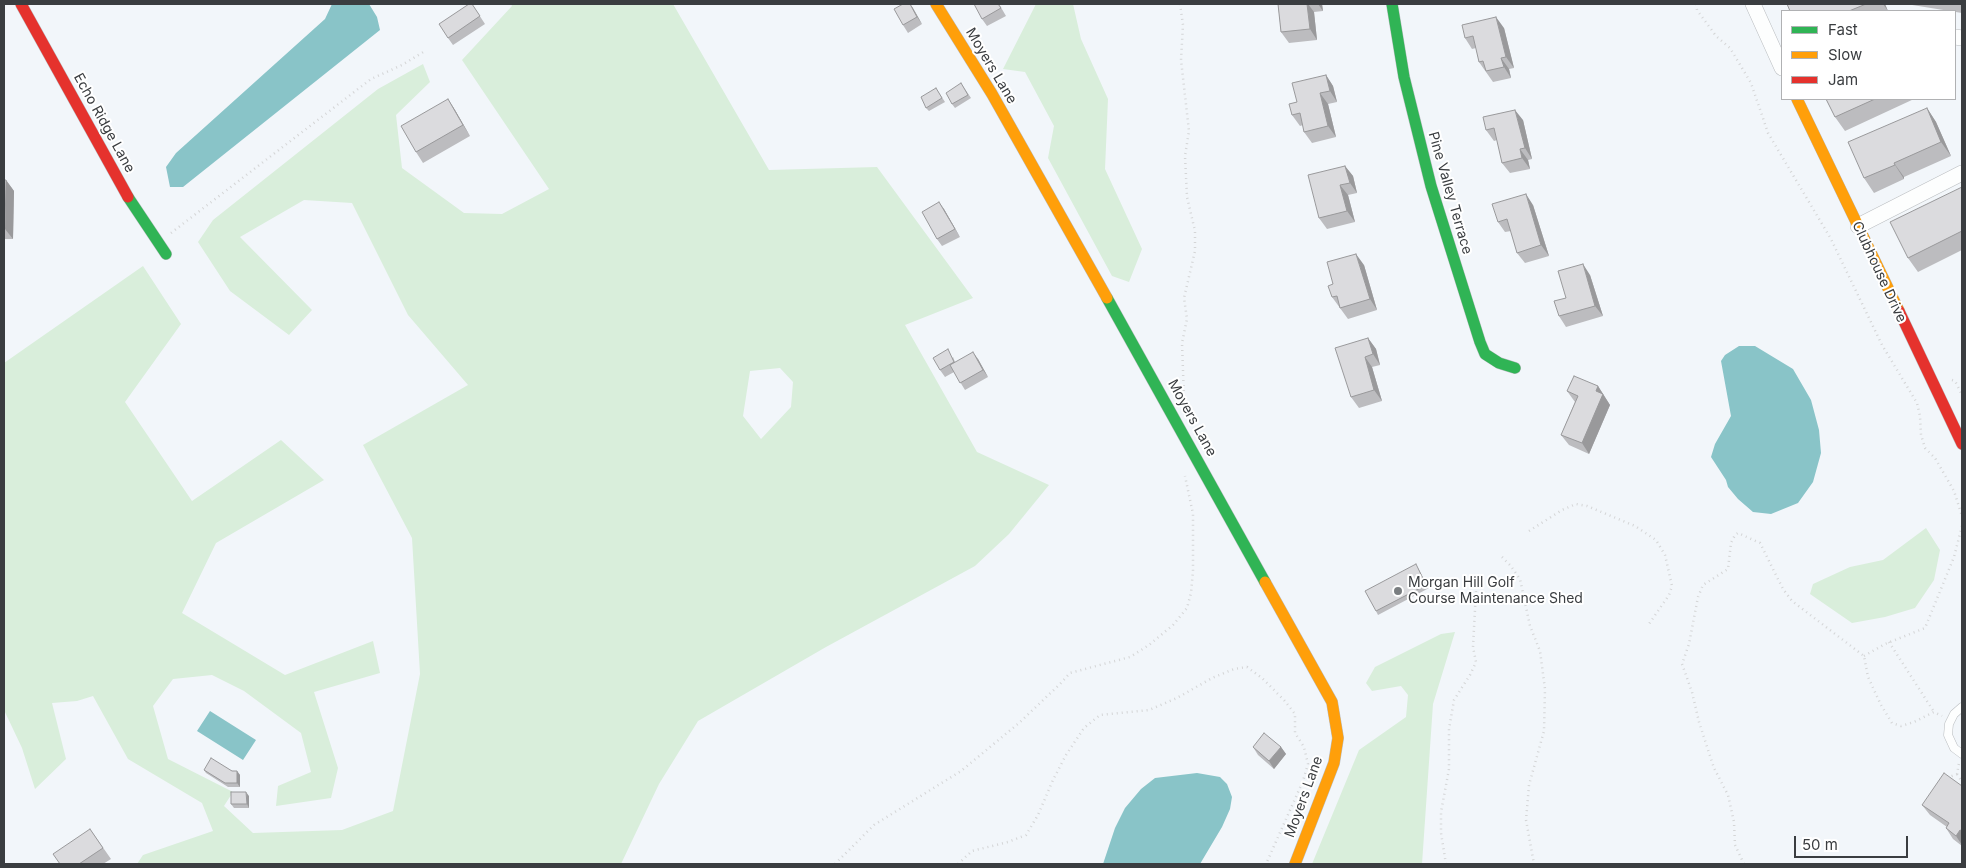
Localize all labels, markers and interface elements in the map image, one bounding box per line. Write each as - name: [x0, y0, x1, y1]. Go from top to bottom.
- legend: [1781, 10, 1956, 100]
- text: Fast: [1828, 20, 1858, 39]
- street label: Moyers Lane: [962, 25, 1020, 107]
- text: Slow: [1828, 45, 1862, 64]
- street label: Echo Ridge Lane: [70, 70, 138, 176]
- text: Jam: [1828, 70, 1858, 89]
- street label: Pine Valley Terrace: [1424, 130, 1476, 256]
- street label: Clubhouse Drive: [1848, 219, 1910, 325]
- street label: Moyers Lane: [1164, 377, 1220, 459]
- place label: Morgan Hill Golf Course Maintenance Shed: [1408, 575, 1583, 608]
- marker: Morgan Hill Golf Course Maintenance Shed: [1392, 585, 1404, 597]
- street label: Moyers Lane: [1282, 754, 1326, 840]
- scale bar: [1796, 826, 1910, 858]
- text: 50 m: [1802, 835, 1838, 854]

